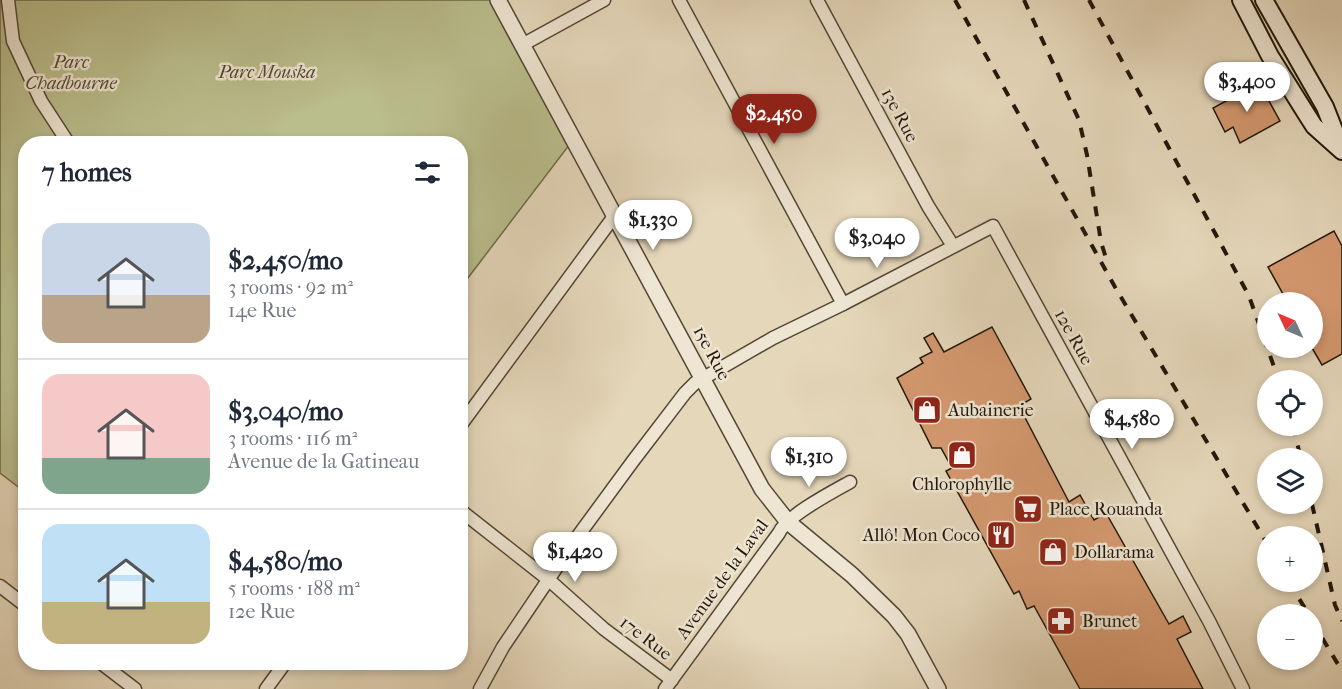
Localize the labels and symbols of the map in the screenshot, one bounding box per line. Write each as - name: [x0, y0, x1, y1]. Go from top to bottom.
- park label: Parc Chadbourne: [25, 52, 117, 94]
- park label: Parc Mouska: [217, 62, 316, 83]
- pin: $3,400: [1198, 62, 1296, 113]
- street label: 13e Rue: [877, 85, 923, 146]
- pin: $2,450: [725, 94, 823, 145]
- pin: $1,330: [604, 200, 702, 251]
- pin: $3,040: [828, 218, 926, 269]
- north arrow: [1257, 292, 1323, 358]
- street label: 12e Rue: [1050, 306, 1097, 369]
- street label: 15e Rue: [689, 322, 735, 384]
- shop icon: Aubainerie: [911, 394, 943, 426]
- pin: $4,580: [1083, 399, 1181, 450]
- place label: Aubainerie: [947, 400, 1034, 421]
- pin: $1,310: [760, 437, 858, 488]
- shop icon: Chlorophylle: [946, 439, 978, 471]
- place label: Chlorophylle: [912, 474, 1012, 495]
- supermarket icon: Place Rouanda: [1012, 493, 1044, 525]
- place label: Place Rouanda: [1049, 499, 1163, 520]
- street label: Avenue de la Laval: [671, 515, 773, 644]
- restaurant icon: Allô! Mon Coco: [985, 519, 1017, 551]
- place label: Allô! Mon Coco: [862, 525, 980, 546]
- pin: $1,420: [526, 532, 624, 583]
- shop icon: Dollarama: [1037, 536, 1069, 568]
- place label: Dollarama: [1074, 542, 1155, 563]
- pharmacy icon: Brunet: [1045, 605, 1077, 637]
- place label: Brunet: [1082, 611, 1138, 632]
- street label: 17e Rue: [616, 612, 676, 665]

